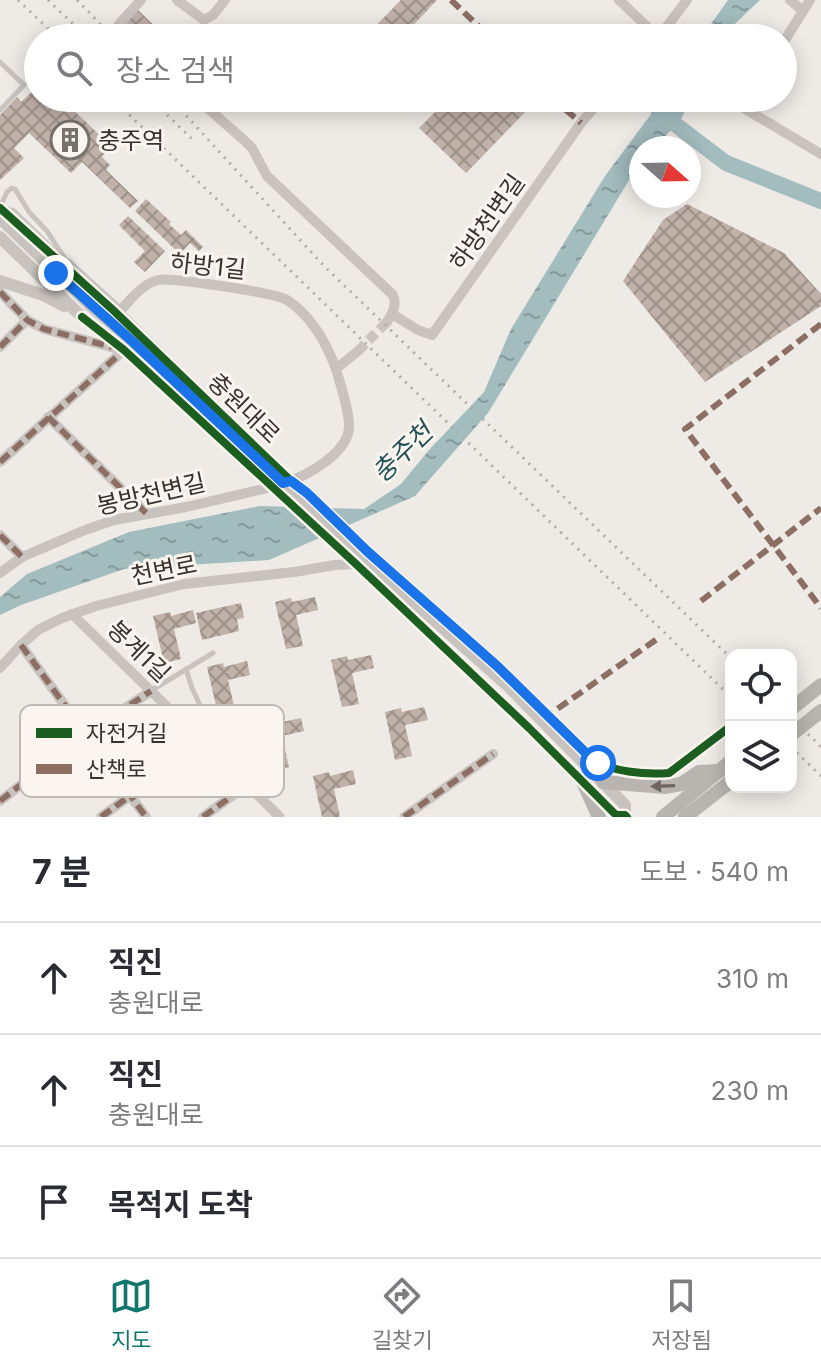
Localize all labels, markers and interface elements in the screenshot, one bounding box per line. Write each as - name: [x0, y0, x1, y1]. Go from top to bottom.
- search box: [24, 24, 797, 112]
- icon: search: [52, 46, 96, 90]
- text: 장소 검색: [116, 52, 235, 88]
- building icon: 충주역: [49, 119, 91, 161]
- place label: 충주역: [98, 126, 164, 155]
- north arrow: [629, 136, 701, 208]
- street label: 하방천변길: [443, 168, 531, 276]
- street label: 하방1길: [169, 248, 247, 284]
- route end: [38, 255, 74, 291]
- street label: 충원대로: [202, 367, 286, 449]
- water label: 충주천: [365, 414, 441, 488]
- street label: 봉방천변길: [94, 467, 208, 521]
- street label: 천변로: [129, 549, 199, 591]
- street label: 봉계1길: [102, 614, 176, 688]
- map controls: [725, 649, 797, 793]
- button: locate: [725, 649, 797, 721]
- legend: [20, 705, 284, 797]
- text: 자전거길: [86, 720, 167, 746]
- button: layers: [725, 721, 797, 793]
- route start: [580, 745, 616, 781]
- text: 산책로: [86, 756, 147, 782]
- one-way arrow: [650, 780, 675, 792]
- text: 7 분: [32, 851, 91, 892]
- text: 도보 · 540 m: [640, 856, 789, 887]
- text: 직진: [108, 944, 163, 980]
- icon: ahead: [32, 956, 76, 1000]
- text: 310 m: [716, 963, 789, 994]
- text: 충원대로: [108, 987, 204, 1018]
- text: 직진: [108, 1056, 163, 1092]
- icon: ahead: [32, 1068, 76, 1112]
- text: 230 m: [711, 1075, 789, 1106]
- text: 충원대로: [108, 1099, 204, 1130]
- icon: arrive: [32, 1180, 76, 1224]
- text: 목적지 도착: [108, 1186, 253, 1222]
- tab: 지도: [109, 1274, 153, 1354]
- tab: 길찾기: [372, 1274, 432, 1354]
- tab: 저장됨: [651, 1274, 712, 1354]

